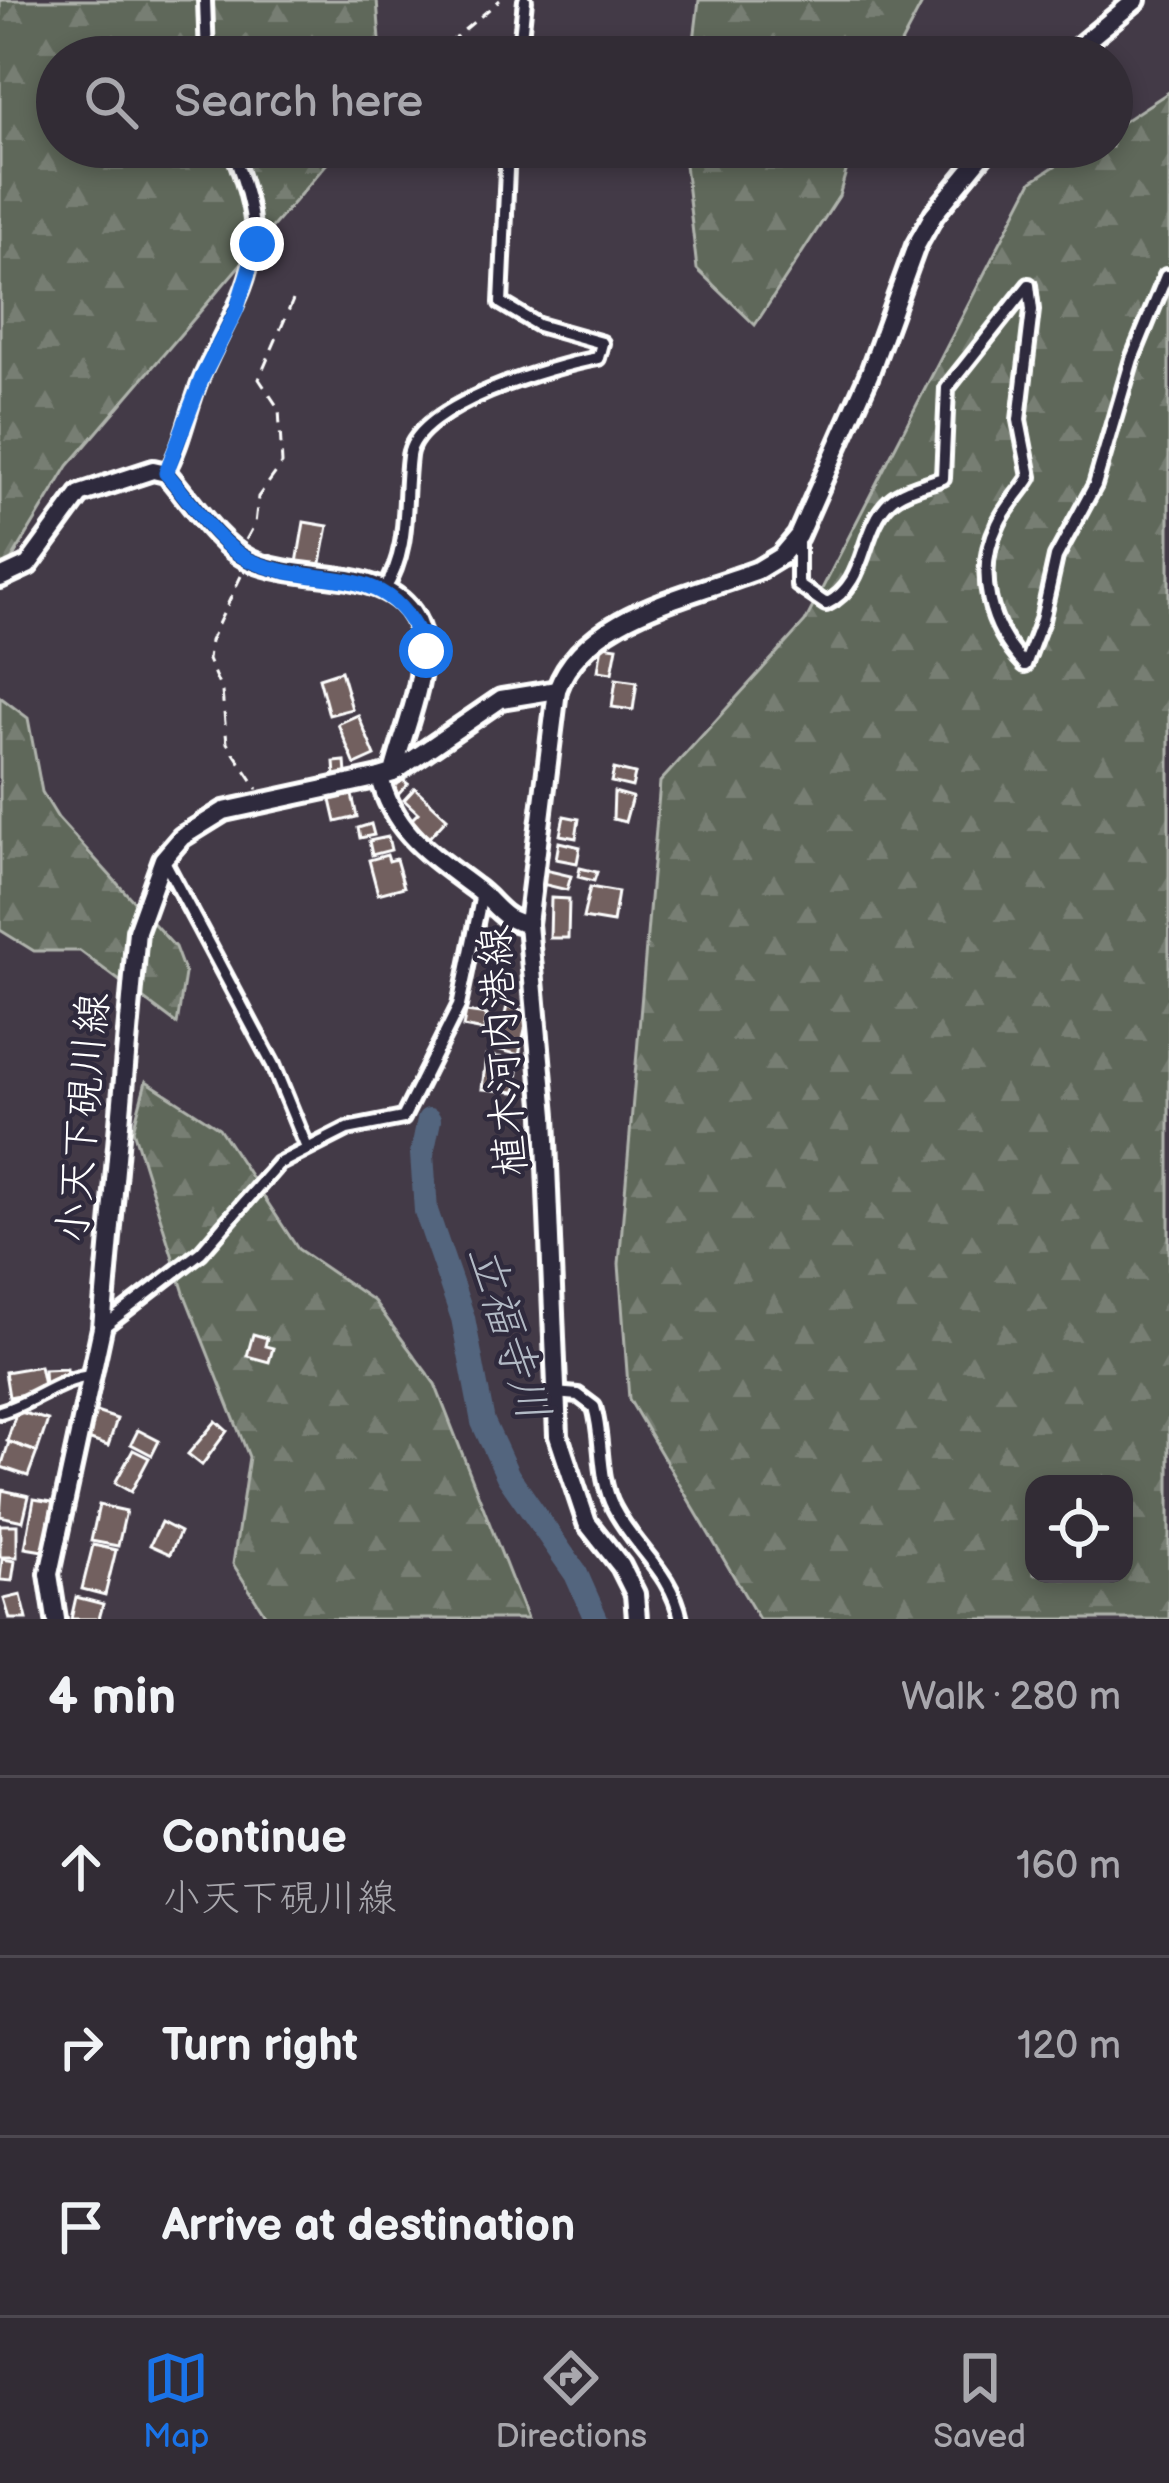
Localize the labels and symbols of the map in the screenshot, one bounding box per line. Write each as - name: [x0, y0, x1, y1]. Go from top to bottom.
- route end: [230, 217, 284, 271]
- route start: [399, 624, 453, 678]
- street label: 植木河内港線: [470, 924, 538, 1178]
- street label: 小天下硯川線: [48, 990, 120, 1246]
- water label: 立福寺川: [455, 1239, 561, 1427]

